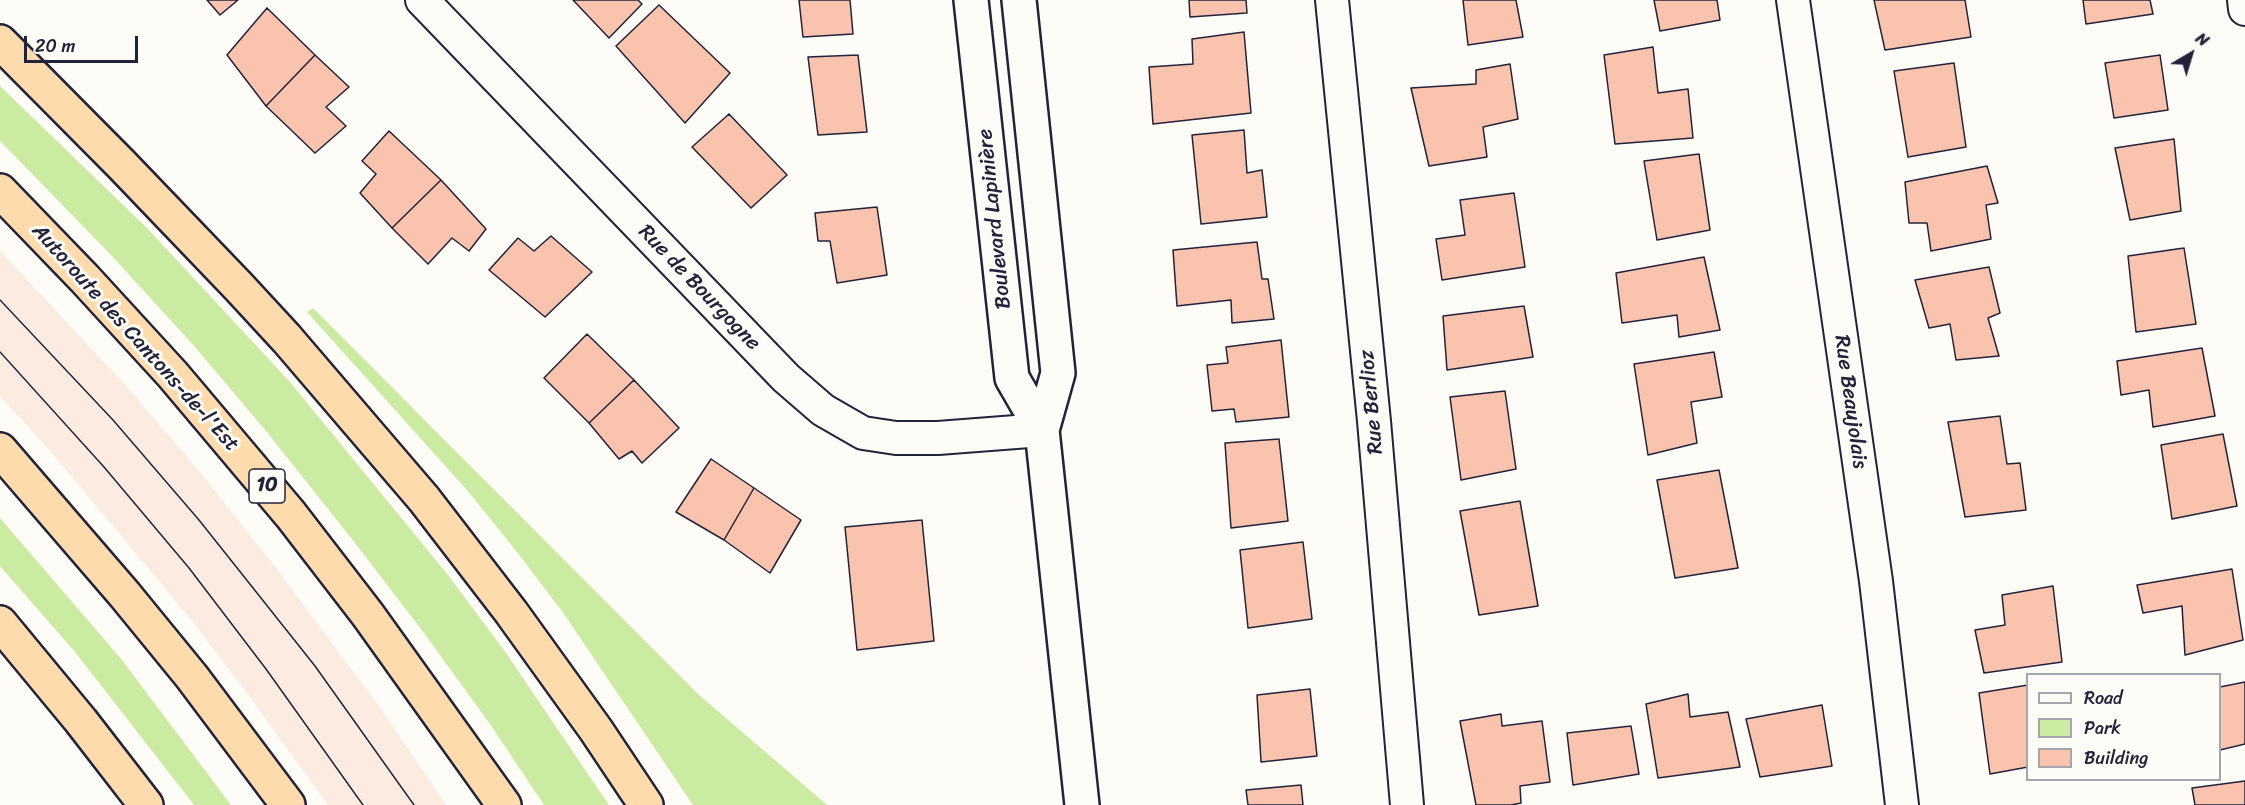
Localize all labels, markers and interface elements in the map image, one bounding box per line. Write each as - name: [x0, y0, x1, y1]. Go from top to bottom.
- scale bar: [27, 24, 141, 62]
- north arrow: [2161, 24, 2221, 84]
- text: N: [2189, 25, 2216, 54]
- text: 20 m: [35, 30, 75, 62]
- street label: Boulevard Lapinière: [973, 128, 1017, 310]
- street label: Autoroute des Cantons-de-l'Est: [26, 219, 244, 457]
- street label: Rue de Bourgogne: [633, 220, 765, 356]
- street label: Rue Beaujolais: [1828, 334, 1872, 470]
- street label: Rue Berlioz: [1355, 349, 1389, 455]
- road number: 10: [249, 469, 285, 503]
- legend: [2026, 673, 2221, 781]
- text: Road: [2084, 682, 2123, 714]
- text: Park: [2084, 712, 2121, 744]
- text: Building: [2084, 742, 2148, 774]

